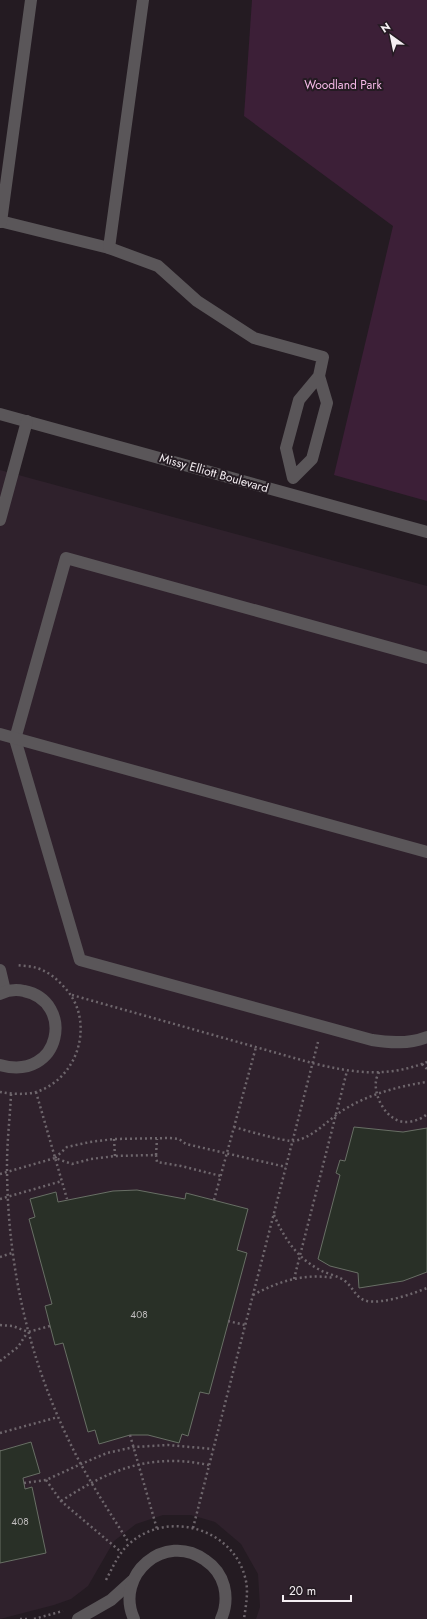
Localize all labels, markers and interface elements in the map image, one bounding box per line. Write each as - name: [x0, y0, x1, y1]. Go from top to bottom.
- north arrow: [371, 16, 411, 56]
- text: N: [378, 19, 394, 37]
- park label: Woodland Park: [304, 76, 382, 94]
- street label: Missy Elliott Boulevard: [157, 449, 271, 497]
- house number: 408: [130, 1307, 148, 1322]
- house number: 408: [11, 1514, 29, 1529]
- scale bar: [283, 1577, 351, 1603]
- text: 20 m: [289, 1582, 316, 1600]

